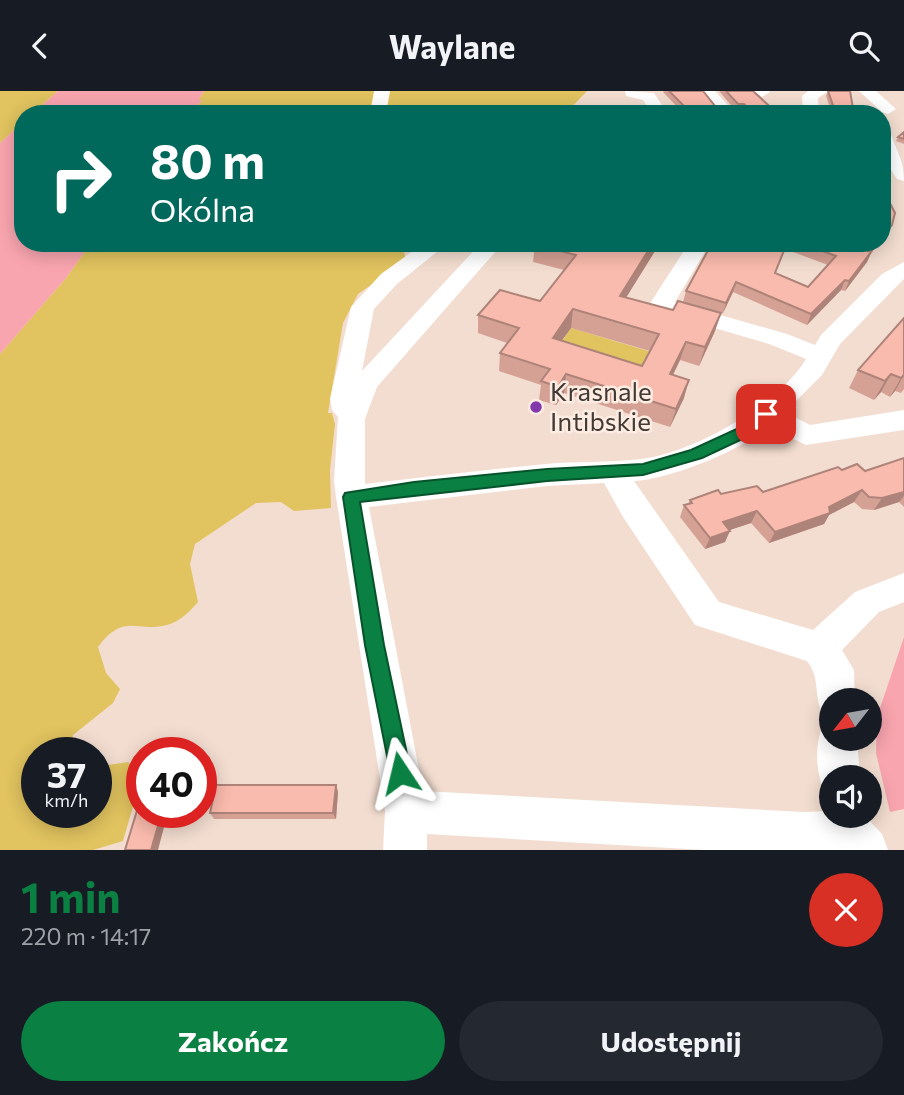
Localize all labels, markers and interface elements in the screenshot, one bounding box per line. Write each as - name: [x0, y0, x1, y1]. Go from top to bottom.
- text: Waylane: [389, 26, 515, 66]
- icon: back: [21, 27, 59, 65]
- icon: search: [845, 27, 883, 65]
- text: 80 m: [150, 129, 265, 189]
- icon: right: [35, 133, 126, 224]
- text: Okólna: [150, 189, 255, 229]
- place label: Krasnale Intibskie: [550, 375, 652, 436]
- pin: [736, 384, 796, 444]
- icon: arrive: [747, 395, 785, 433]
- marker: Krasnale Intibskie: [528, 399, 544, 415]
- north arrow: [819, 688, 882, 751]
- map controls: [819, 688, 882, 828]
- position arrow: [363, 736, 437, 810]
- speed limit sign: 40: [126, 737, 217, 828]
- text: 37: [47, 752, 86, 795]
- button: sound: [819, 765, 882, 828]
- text: km/h: [45, 789, 88, 811]
- text: 1 min: [21, 870, 121, 922]
- button: close: [809, 873, 883, 947]
- text: 220 m · 14:17: [21, 922, 151, 950]
- button: Zakończ: [21, 1001, 445, 1081]
- button: Udostępnij: [459, 1001, 883, 1081]

